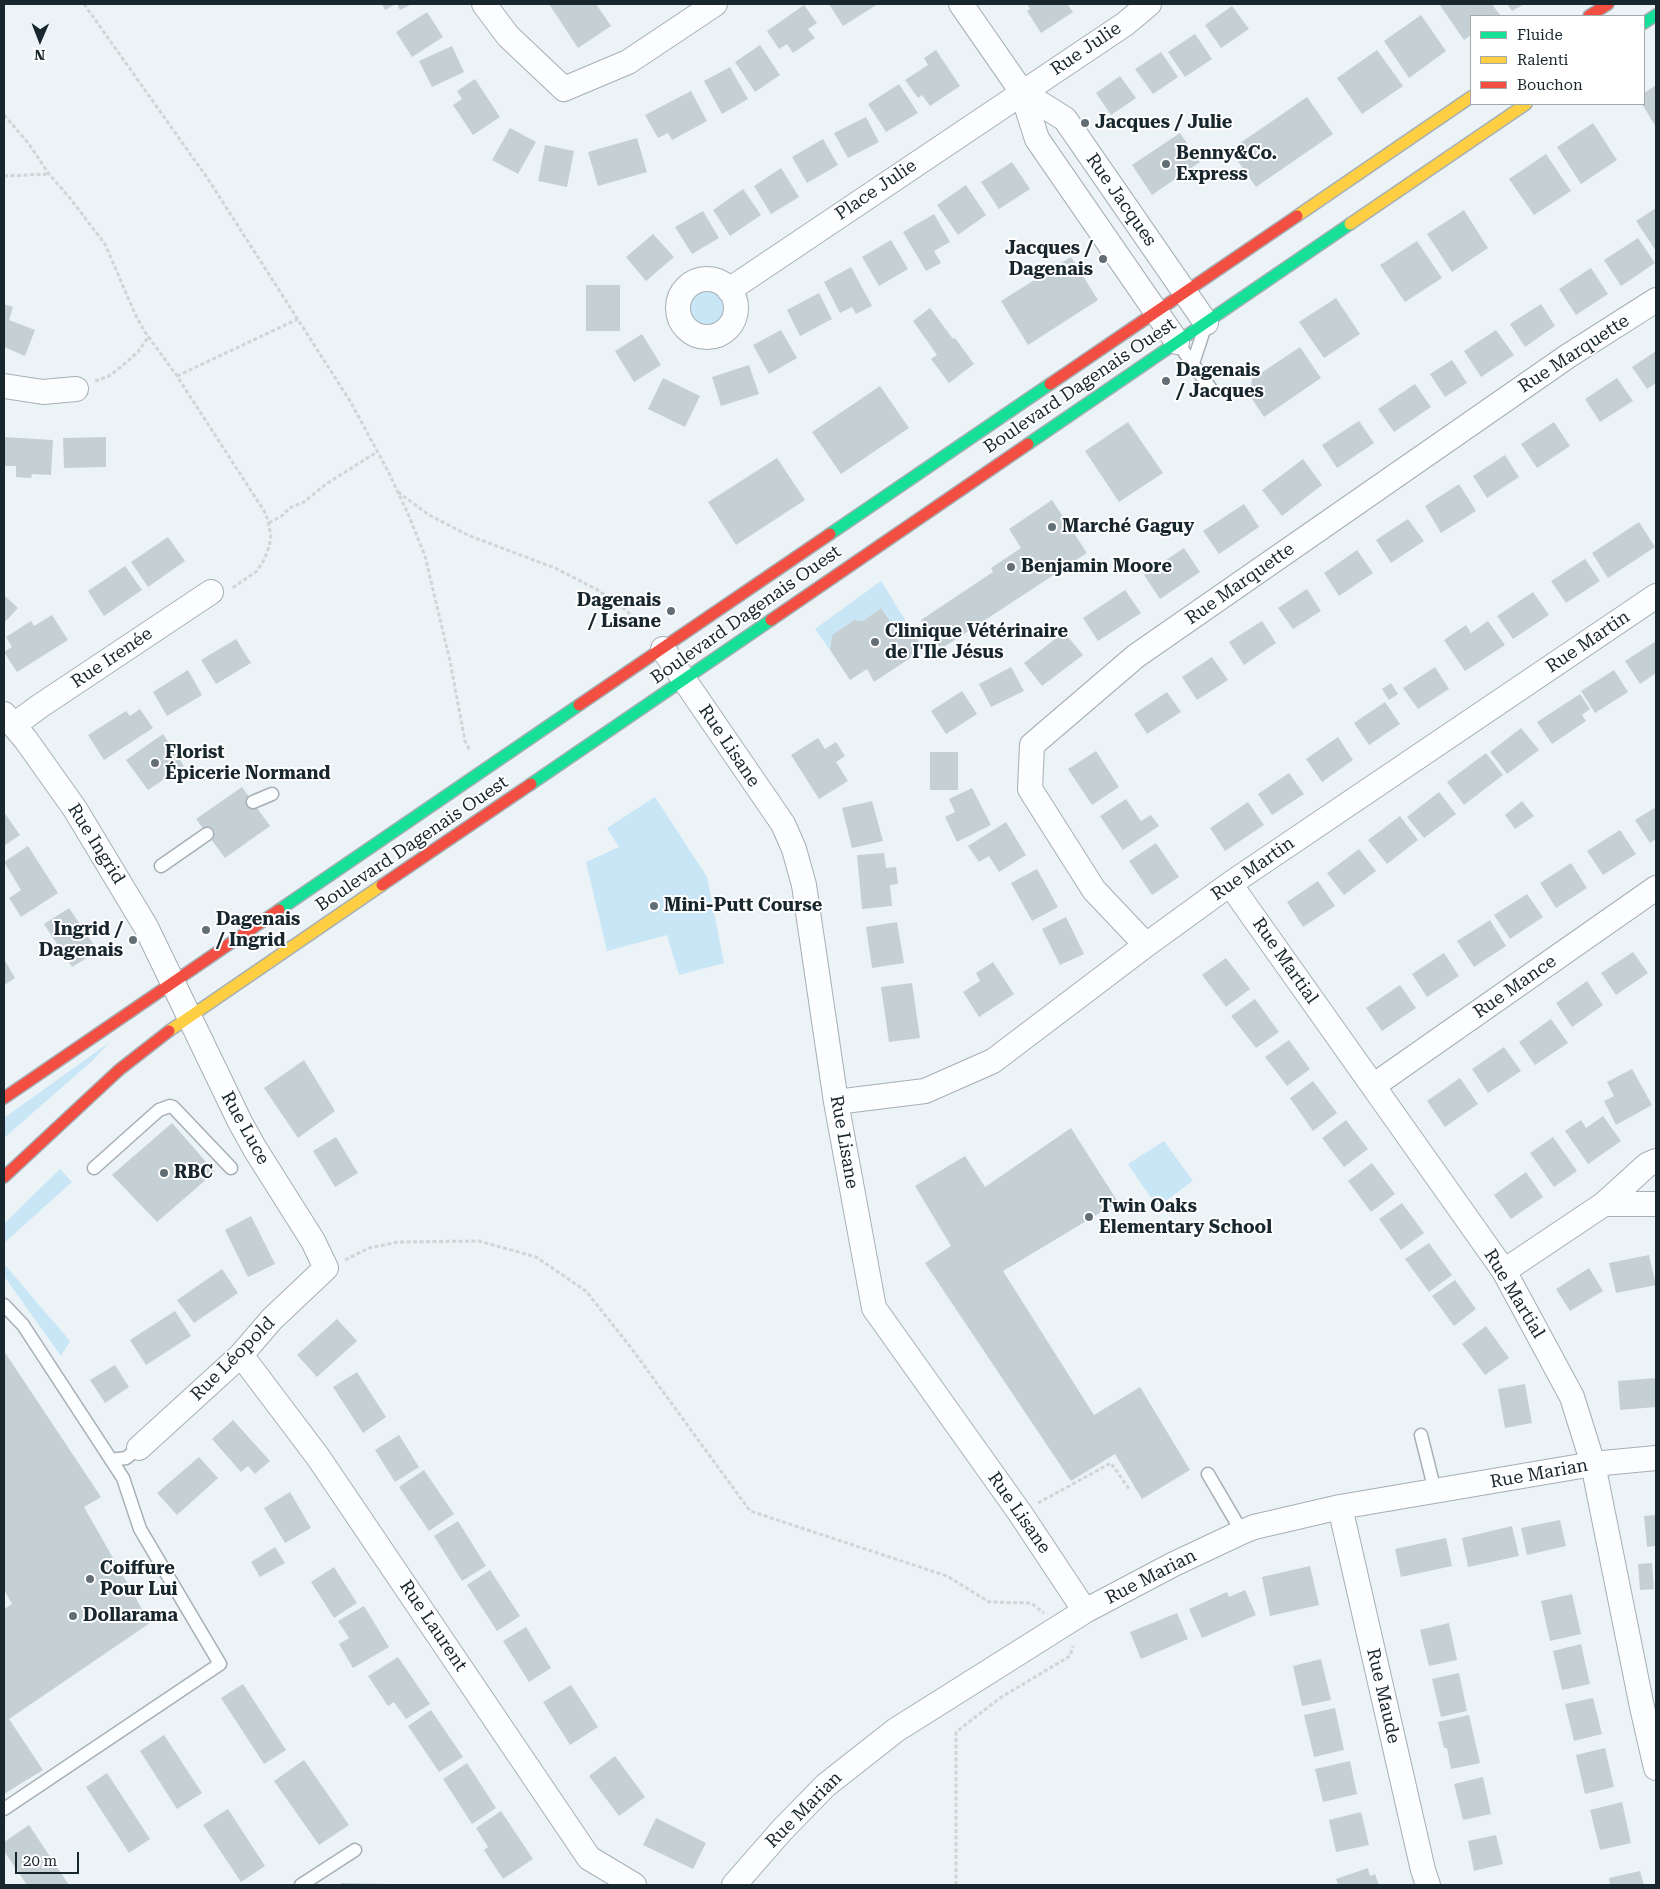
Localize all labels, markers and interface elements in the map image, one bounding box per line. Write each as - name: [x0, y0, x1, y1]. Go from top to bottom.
- north arrow: [15, 15, 65, 65]
- legend: [1470, 15, 1645, 105]
- street label: Rue Julie: [1047, 18, 1125, 80]
- text: Fluide: [1517, 26, 1563, 44]
- text: N: [34, 47, 45, 63]
- text: Ralenti: [1517, 51, 1568, 69]
- text: Bouchon: [1517, 76, 1583, 94]
- place label: Jacques / Julie: [1095, 112, 1232, 134]
- marker: Jacques / Julie: [1079, 117, 1091, 129]
- place label: Benny&Co. Express: [1176, 143, 1277, 186]
- street label: Rue Jacques: [1081, 149, 1161, 251]
- street label: Place Julie: [831, 155, 921, 225]
- marker: Benny&Co. Express: [1160, 158, 1172, 170]
- place label: Jacques / Dagenais: [1005, 238, 1093, 280]
- marker: Jacques / Dagenais: [1097, 253, 1109, 265]
- street label: Rue Marquette: [1515, 310, 1633, 398]
- street label: Boulevard Dagenais Ouest: [980, 314, 1180, 458]
- place label: Dagenais / Jacques: [1176, 360, 1264, 402]
- marker: Dagenais / Jacques: [1160, 375, 1172, 387]
- place label: Marché Gaguy: [1062, 516, 1194, 538]
- marker: Marché Gaguy: [1046, 521, 1058, 533]
- street label: Rue Marquette: [1182, 539, 1298, 629]
- street label: Boulevard Dagenais Ouest: [647, 541, 845, 689]
- place label: Benjamin Moore: [1021, 556, 1172, 578]
- marker: Benjamin Moore: [1005, 561, 1017, 573]
- place label: Dagenais / Lisane: [577, 590, 661, 632]
- marker: Dagenais / Lisane: [665, 605, 677, 617]
- street label: Rue Martin: [1542, 606, 1634, 678]
- place label: Clinique Vétérinaire de I'Ile Jésus: [885, 621, 1068, 664]
- street label: Rue Irenée: [67, 623, 157, 693]
- marker: Clinique Vétérinaire de I'Ile Jésus: [869, 636, 881, 648]
- street label: Rue Lisane: [694, 701, 764, 791]
- place label: Florist Épicerie Normand: [165, 742, 330, 784]
- marker: Florist Épicerie Normand: [149, 757, 161, 769]
- street label: Boulevard Dagenais Ouest: [312, 772, 512, 916]
- street label: Rue Ingrid: [63, 800, 129, 888]
- street label: Rue Martin: [1207, 833, 1299, 905]
- place label: Mini-Putt Course: [664, 895, 822, 917]
- marker: Mini-Putt Course: [648, 900, 660, 912]
- place label: Dagenais / Ingrid: [216, 909, 300, 952]
- street label: Rue Martial: [1247, 914, 1323, 1008]
- place label: Ingrid / Dagenais: [39, 919, 123, 962]
- marker: Dagenais / Ingrid: [200, 924, 212, 936]
- marker: Ingrid / Dagenais: [127, 934, 139, 946]
- street label: Rue Mance: [1469, 951, 1561, 1023]
- street label: Rue Luce: [216, 1088, 274, 1168]
- street label: Rue Lisane: [825, 1094, 863, 1190]
- place label: RBC: [174, 1162, 213, 1184]
- marker: RBC: [158, 1167, 170, 1179]
- place label: Twin Oaks Elementary School: [1099, 1196, 1272, 1238]
- marker: Twin Oaks Elementary School: [1083, 1211, 1095, 1223]
- street label: Rue Martial: [1479, 1246, 1549, 1342]
- street label: Rue Léopold: [186, 1312, 280, 1406]
- street label: Rue Marian: [1488, 1455, 1590, 1493]
- street label: Rue Lisane: [983, 1468, 1055, 1558]
- street label: Rue Marian: [1102, 1545, 1200, 1609]
- place label: Coiffure Pour Lui: [100, 1558, 178, 1600]
- marker: Coiffure Pour Lui: [84, 1573, 96, 1585]
- street label: Rue Laurent: [395, 1576, 471, 1676]
- place label: Dollarama: [83, 1605, 178, 1627]
- marker: Dollarama: [67, 1610, 79, 1622]
- street label: Rue Maude: [1362, 1646, 1404, 1746]
- street label: Rue Marian: [761, 1767, 847, 1853]
- scale bar: [18, 1842, 81, 1874]
- text: 20 m: [23, 1852, 57, 1870]

